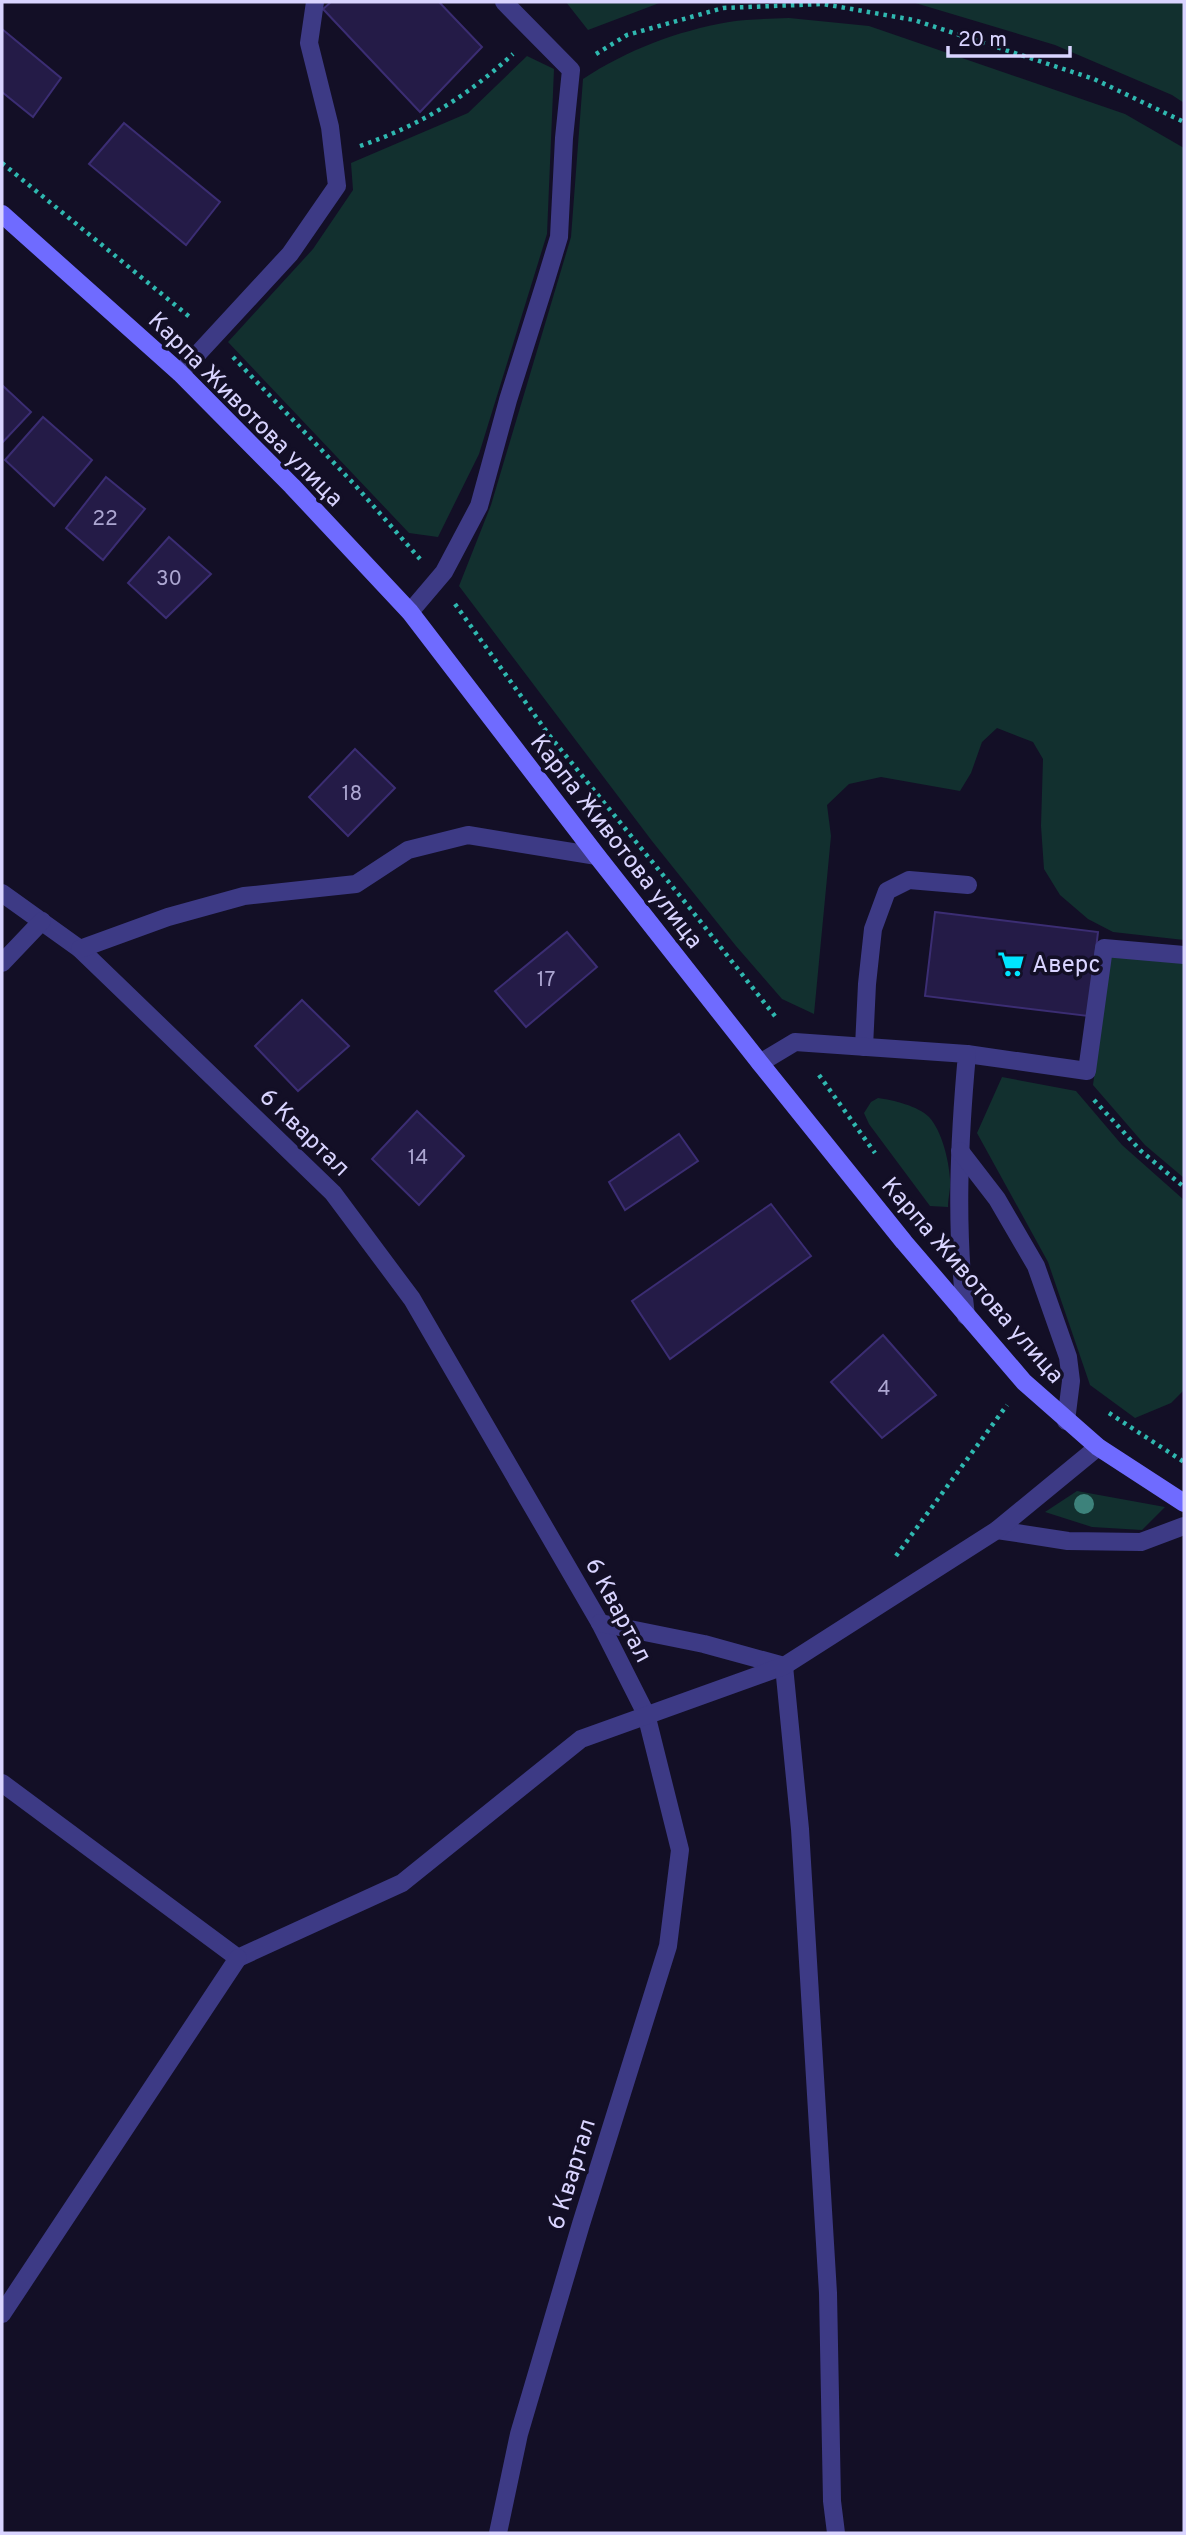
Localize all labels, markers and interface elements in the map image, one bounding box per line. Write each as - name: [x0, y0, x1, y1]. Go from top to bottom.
- scale bar: [948, 14, 1070, 58]
- text: 20 m: [958, 27, 1007, 54]
- street label: Карпа Животова улица: [141, 307, 348, 514]
- house number: 22: [92, 506, 118, 533]
- house number: 30: [156, 566, 182, 593]
- street label: Карпа Животова улица: [522, 729, 708, 955]
- house number: 18: [342, 781, 362, 808]
- supermarket icon: Аверс: [996, 949, 1026, 979]
- place label: Аверс: [1032, 951, 1101, 981]
- house number: 17: [537, 967, 555, 994]
- street label: 6 Квартал: [252, 1083, 355, 1184]
- house number: 14: [408, 1145, 428, 1172]
- street label: Карпа Животова улица: [874, 1172, 1069, 1391]
- house number: 4: [877, 1376, 891, 1403]
- street label: 6 Квартал: [577, 1553, 657, 1668]
- street label: 6 Квартал: [542, 2116, 604, 2234]

